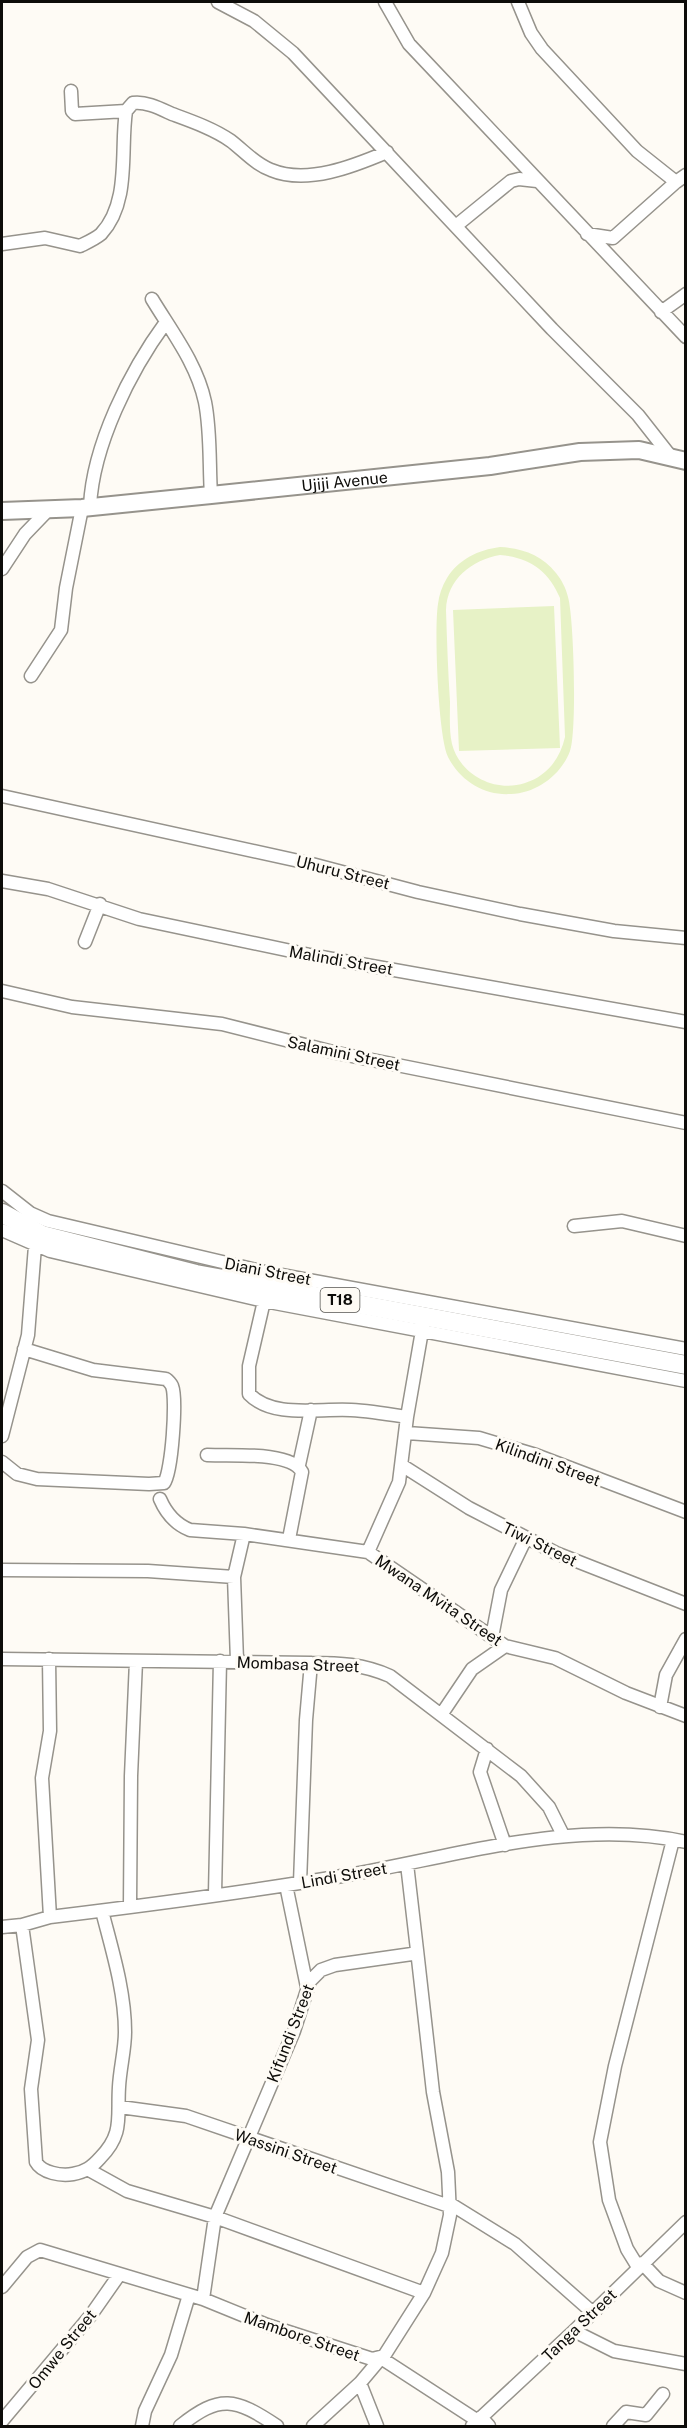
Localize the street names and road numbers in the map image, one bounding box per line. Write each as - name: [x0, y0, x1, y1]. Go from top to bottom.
- street label: Ujiji Avenue: [301, 468, 389, 496]
- street label: Uhuru Street: [294, 852, 392, 893]
- street label: Malindi Street: [287, 942, 394, 979]
- street label: Salamini Street: [286, 1032, 402, 1075]
- street label: Diani Street: [223, 1254, 313, 1289]
- road number: T18: [320, 1288, 360, 1312]
- street label: Kilindini Street: [493, 1435, 603, 1490]
- street label: Tiwi Street: [499, 1518, 580, 1571]
- street label: Mwana Mvita Street: [372, 1551, 506, 1650]
- street label: Mombasa Street: [236, 1653, 360, 1676]
- street label: Lindi Street: [300, 1859, 388, 1892]
- street label: Kifundi Street: [263, 1981, 318, 2085]
- street label: Wassini Street: [232, 2125, 340, 2178]
- street label: Tanga Street: [538, 2285, 620, 2365]
- street label: Omwe Street: [24, 2306, 100, 2393]
- street label: Mambore Street: [241, 2308, 362, 2365]

